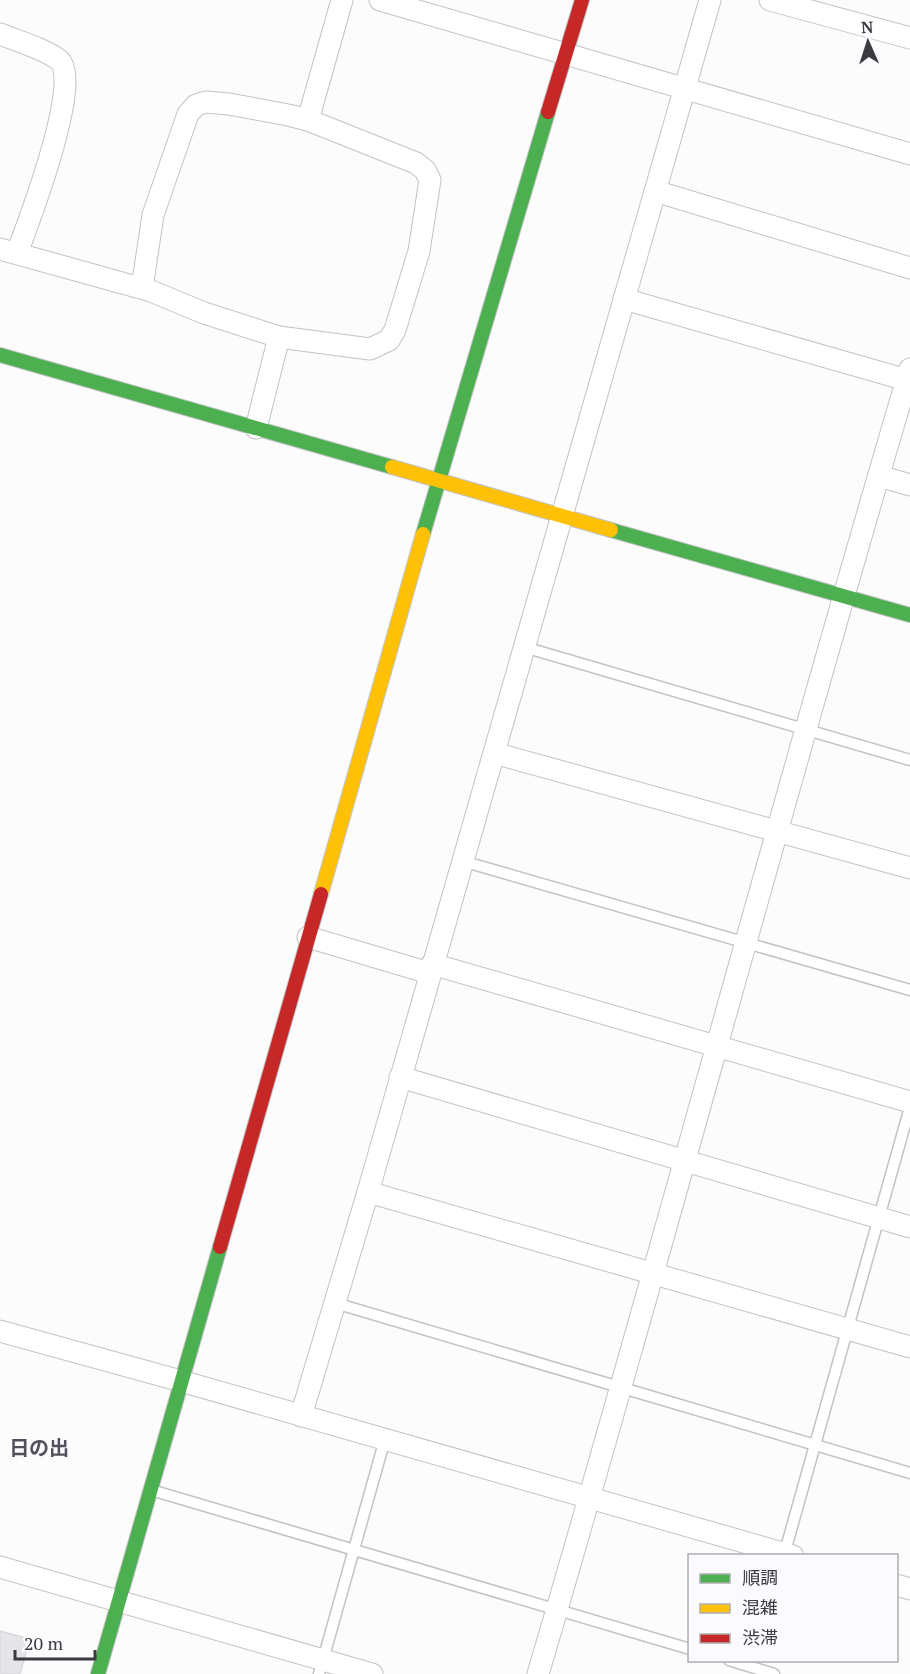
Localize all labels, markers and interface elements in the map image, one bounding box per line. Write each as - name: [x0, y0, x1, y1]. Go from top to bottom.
- north arrow: [838, 12, 898, 72]
- text: N: [861, 16, 874, 38]
- district label: 日の出: [9, 1434, 69, 1461]
- legend: [688, 1554, 898, 1662]
- text: 順調: [742, 1565, 778, 1589]
- text: 混雑: [742, 1595, 778, 1619]
- scale bar: [15, 1623, 94, 1661]
- text: 渋滞: [742, 1625, 778, 1649]
- text: 20 m: [24, 1631, 64, 1655]

